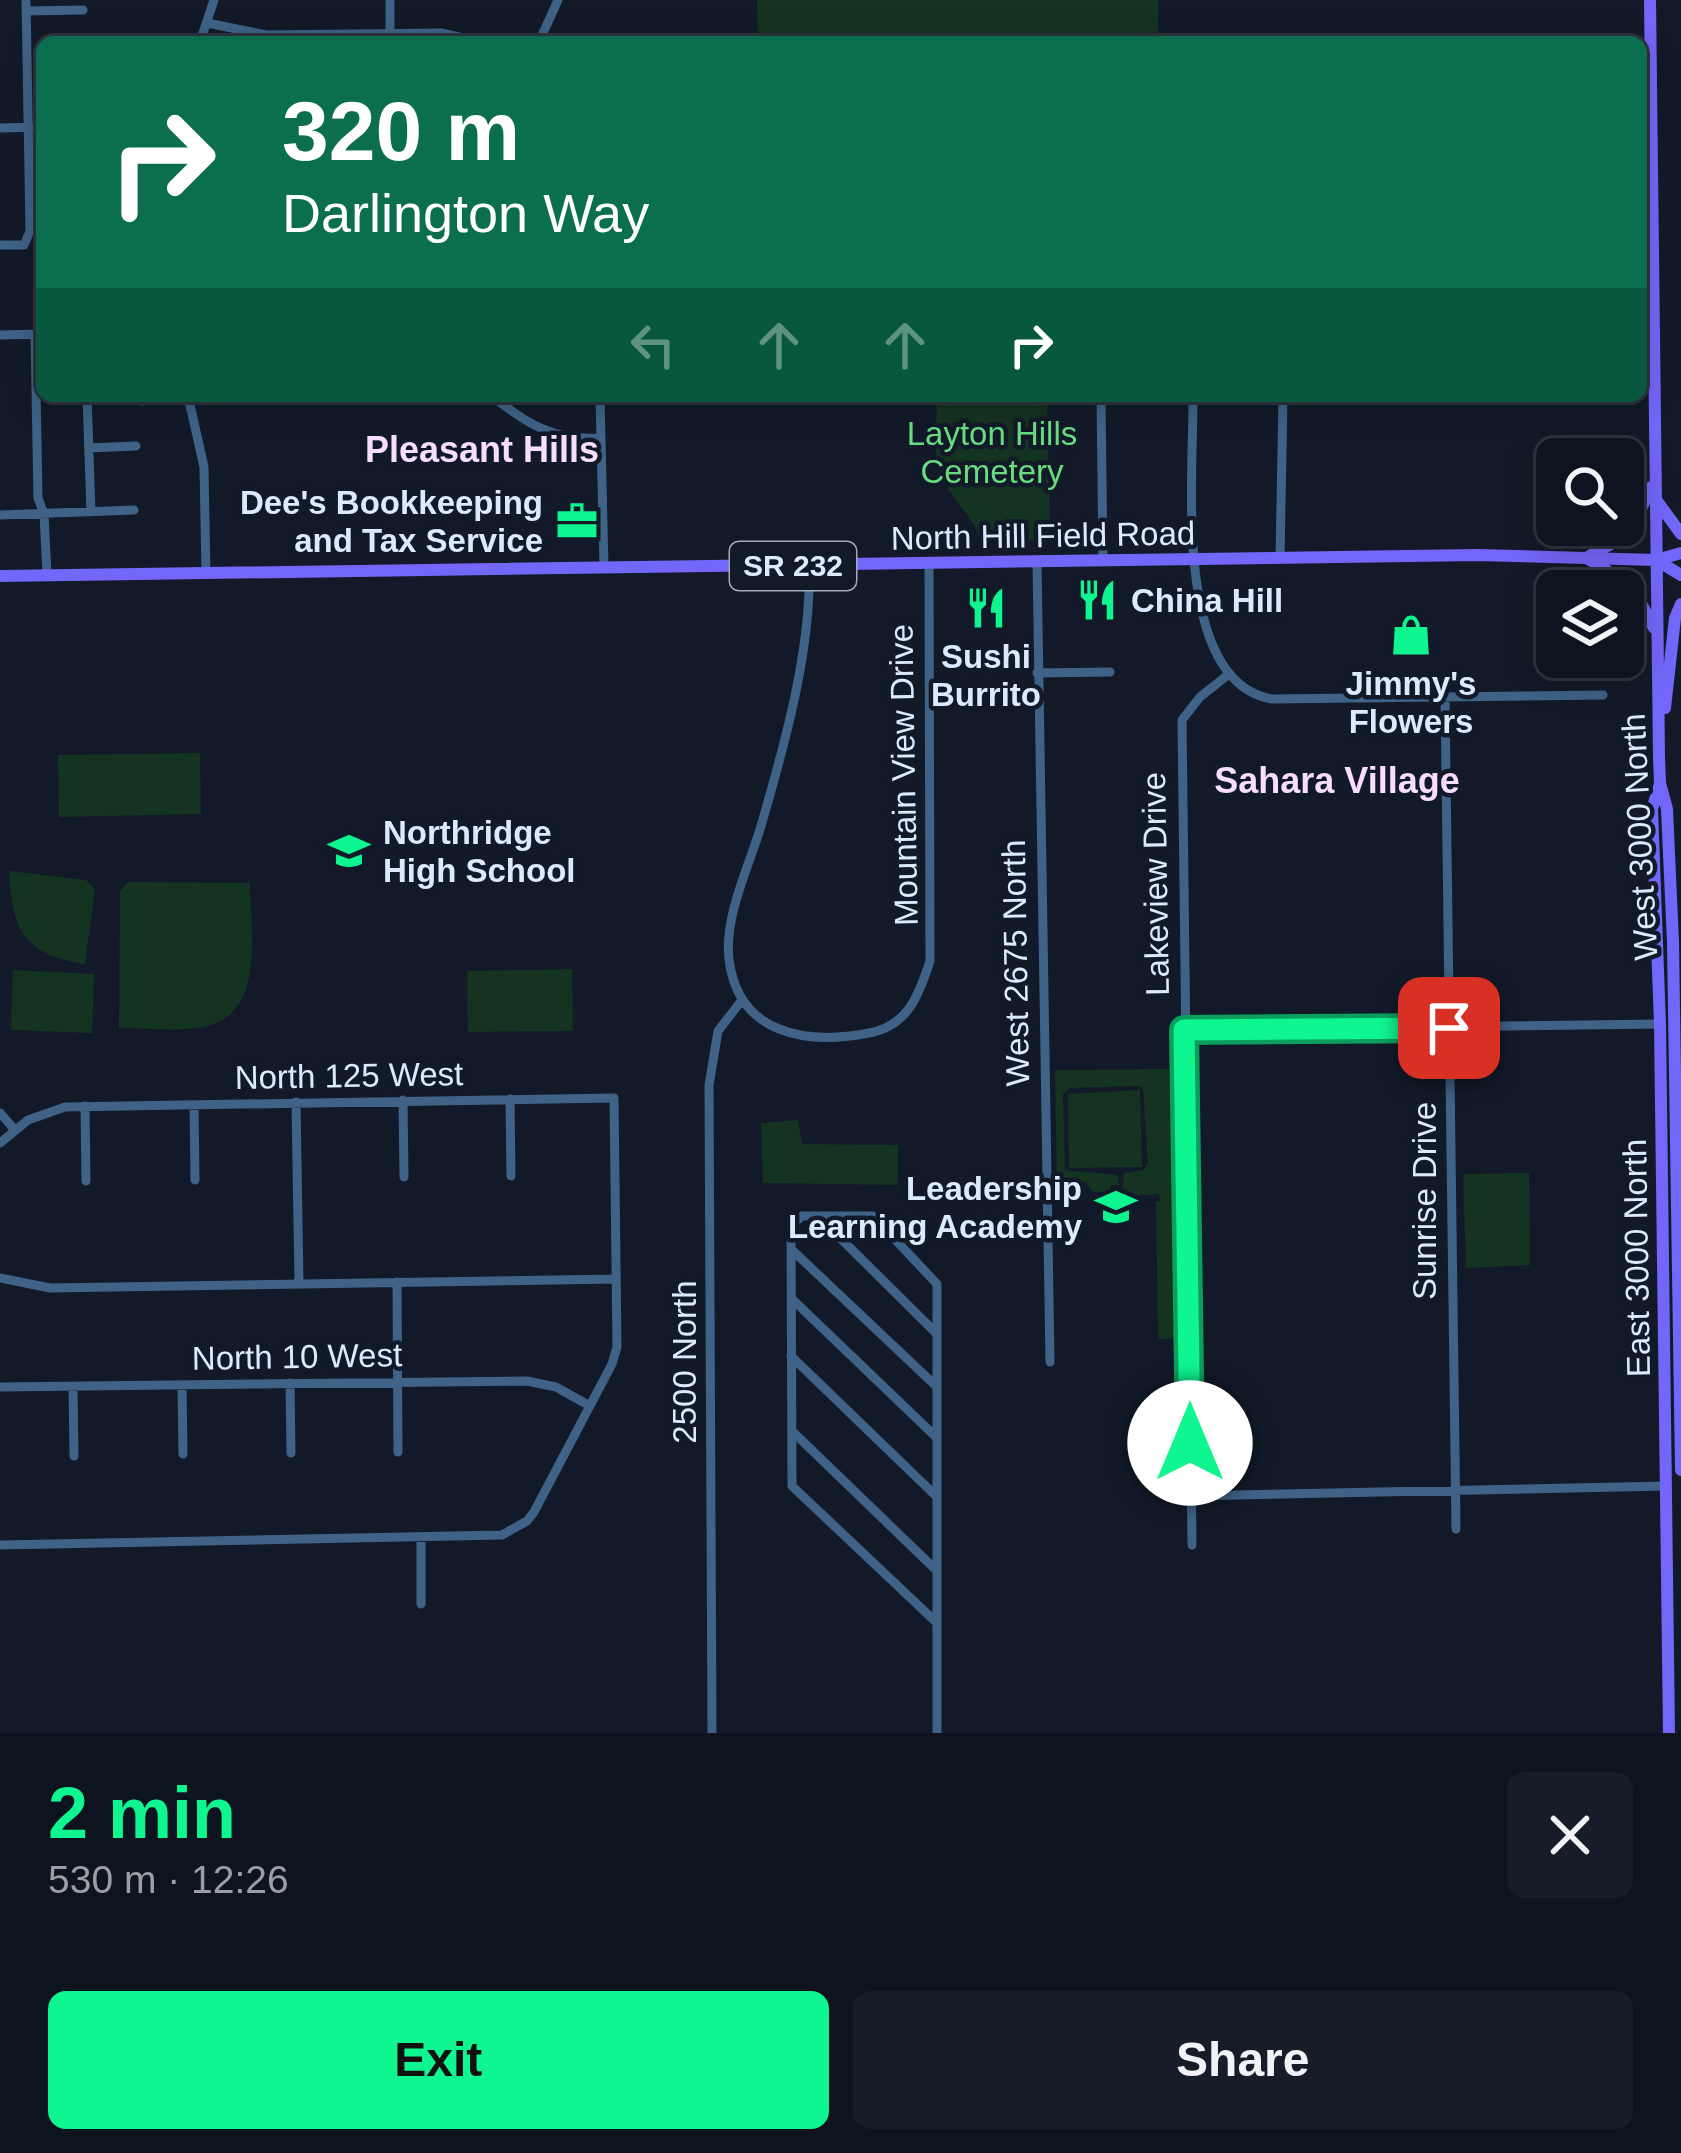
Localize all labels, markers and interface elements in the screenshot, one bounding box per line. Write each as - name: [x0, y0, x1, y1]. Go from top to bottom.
- icon: right: [84, 84, 240, 240]
- text: 320 m: [282, 84, 520, 178]
- text: Darlington Way: [282, 183, 649, 243]
- icon: left: [620, 312, 686, 378]
- icon: ahead: [746, 312, 812, 378]
- icon: ahead: [872, 312, 938, 378]
- icon: right: [998, 312, 1064, 378]
- park label: Layton Hills Cemetery: [907, 415, 1077, 490]
- district label: Pleasant Hills: [365, 429, 599, 470]
- map controls: [1536, 438, 1644, 678]
- button: search: [1536, 438, 1644, 546]
- place label: Dee's Bookkeeping and Tax Service: [240, 484, 543, 559]
- office icon: Dee's Bookkeeping and Tax Service: [554, 498, 600, 544]
- street label: North Hill Field Road: [890, 514, 1196, 557]
- road number: SR 232: [730, 542, 856, 590]
- button: layers: [1536, 570, 1644, 678]
- restaurant icon: China Hill: [1074, 577, 1120, 623]
- place label: China Hill: [1131, 582, 1283, 619]
- restaurant icon: Sushi Burrito: [963, 585, 1009, 631]
- shop icon: Jimmy's Flowers: [1388, 612, 1434, 658]
- street label: Mountain View Drive: [882, 624, 925, 926]
- place label: Sushi Burrito: [931, 638, 1041, 713]
- place label: Jimmy's Flowers: [1346, 665, 1476, 740]
- street label: West 3000 North: [1615, 713, 1664, 961]
- district label: Sahara Village: [1214, 760, 1460, 801]
- street label: Lakeview Drive: [1135, 772, 1176, 996]
- place label: Northridge High School: [383, 814, 576, 889]
- school or university icon: Northridge High School: [326, 828, 372, 874]
- street label: West 2675 North: [995, 839, 1036, 1087]
- pin: [1398, 977, 1500, 1079]
- icon: arrive: [1416, 995, 1482, 1061]
- street label: North 125 West: [234, 1055, 464, 1096]
- street label: Sunrise Drive: [1406, 1102, 1443, 1300]
- street label: East 3000 North: [1616, 1138, 1657, 1378]
- place label: Leadership Learning Academy: [788, 1170, 1083, 1245]
- school or university icon: Leadership Learning Academy: [1093, 1184, 1139, 1230]
- street label: 2500 North: [666, 1280, 703, 1444]
- street label: North 10 West: [192, 1336, 402, 1377]
- position arrow: [1127, 1380, 1253, 1506]
- button: close: [1507, 1772, 1633, 1898]
- text: 2 min: [48, 1773, 236, 1853]
- text: 530 m · 12:26: [48, 1858, 289, 1901]
- button: Exit: [48, 1991, 829, 2129]
- button: Share: [853, 1991, 1633, 2129]

